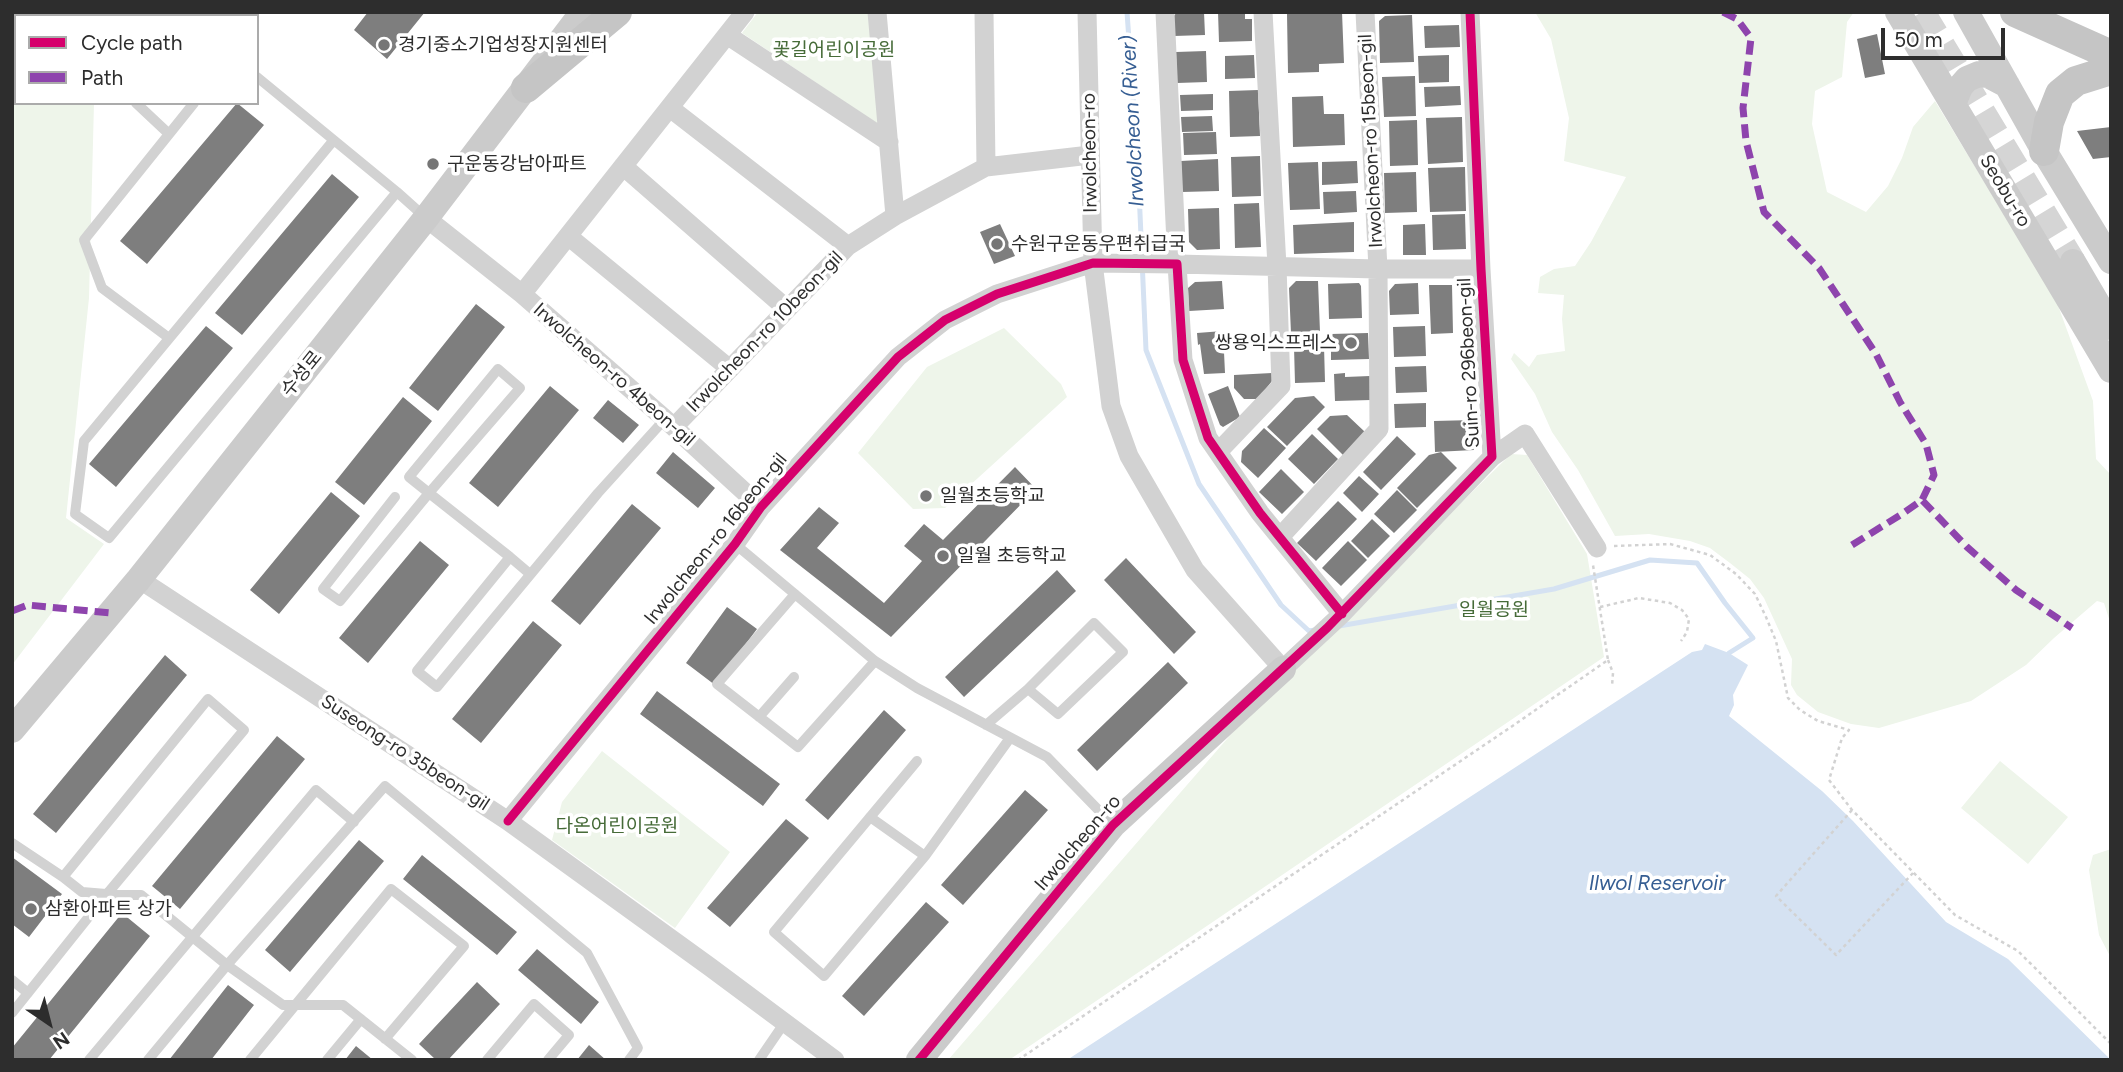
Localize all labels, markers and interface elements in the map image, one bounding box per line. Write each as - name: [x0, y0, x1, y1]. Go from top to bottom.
- legend: [14, 14, 259, 105]
- scale bar: [1885, 14, 2009, 58]
- text: 50 m: [1894, 27, 1943, 52]
- text: Cycle path: [81, 30, 182, 55]
- place label: 경기중소기업성장지원센터: [398, 34, 608, 56]
- street label: Irwolcheon-ro 15beon-gil: [1354, 34, 1388, 248]
- water label: Irwolcheon (River): [1116, 35, 1150, 207]
- marker: 경기중소기업성장지원센터: [376, 37, 392, 53]
- park label: 꽃길어린이공원: [773, 39, 895, 61]
- text: Path: [81, 65, 123, 90]
- street label: Irwolcheon-ro: [1078, 93, 1102, 213]
- street label: Seobu-ro: [1975, 151, 2035, 231]
- place label: 구운동강남아파트: [447, 153, 587, 175]
- marker: 구운동강남아파트: [425, 156, 441, 172]
- place label: 수원구운동우편취급국: [1011, 233, 1186, 255]
- marker: 수원구운동우편취급국: [989, 236, 1005, 252]
- street label: Irwolcheon-ro 10beon-gil: [682, 247, 848, 417]
- street label: Suin-ro 296beon-gil: [1453, 277, 1485, 449]
- street label: Irwolcheon-ro 4beon-gil: [528, 299, 700, 451]
- place label: 쌍용익스프레스: [1215, 332, 1337, 354]
- marker: 쌍용익스프레스: [1343, 335, 1359, 351]
- street label: 수성로: [277, 346, 327, 402]
- street label: Irwolcheon-ro 16beon-gil: [640, 449, 792, 629]
- place label: 일월초등학교: [940, 485, 1045, 507]
- marker: 일월초등학교: [918, 488, 934, 504]
- place label: 일월 초등학교: [957, 545, 1067, 567]
- marker: 일월 초등학교: [935, 548, 951, 564]
- park label: 일월공원: [1459, 599, 1529, 621]
- street label: Suseong-ro 35beon-gil: [316, 690, 494, 816]
- street label: Irwolcheon-ro: [1030, 790, 1126, 896]
- park label: 다온어린이공원: [556, 815, 678, 837]
- water label: Ilwol Reservoir: [1589, 871, 1725, 897]
- place label: 삼환아파트 상가: [45, 898, 172, 920]
- marker: 삼환아파트 상가: [23, 901, 39, 917]
- north arrow: [14, 988, 84, 1058]
- text: N: [49, 1027, 74, 1054]

